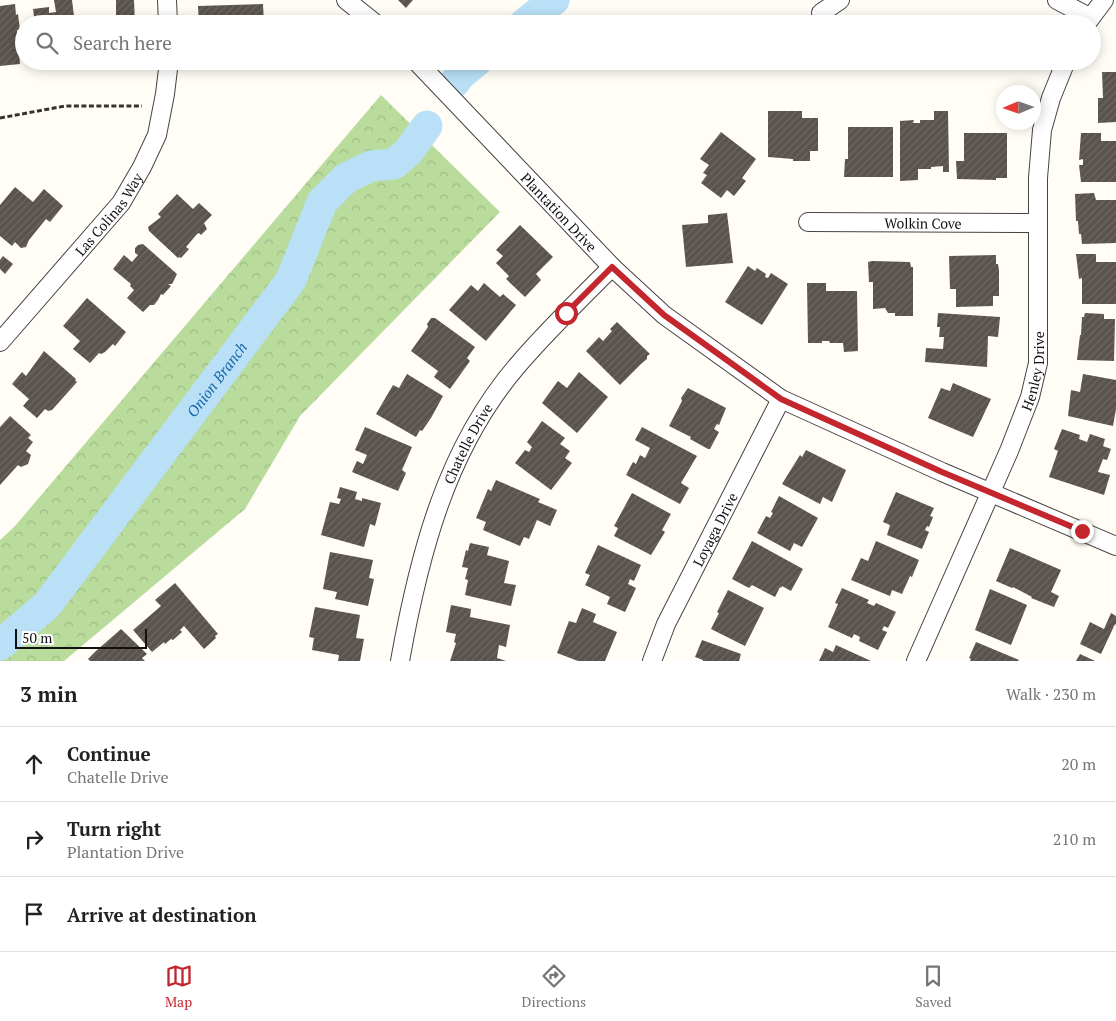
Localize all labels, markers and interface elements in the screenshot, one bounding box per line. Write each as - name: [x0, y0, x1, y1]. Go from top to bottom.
- search box: [15, 15, 1101, 70]
- icon: search: [33, 29, 61, 57]
- text: Search here: [73, 30, 172, 55]
- north arrow: [996, 85, 1041, 130]
- street label: Las Colinas Way: [70, 168, 147, 259]
- street label: Plantation Drive: [517, 168, 602, 255]
- street label: Wolkin Cove: [884, 213, 962, 232]
- route start: [555, 302, 578, 325]
- street label: Henley Drive: [1016, 331, 1048, 413]
- water label: Onion Branch: [182, 338, 251, 421]
- street label: Chatelle Drive: [439, 399, 496, 487]
- street label: Loyaga Drive: [688, 489, 741, 569]
- route end: [1071, 520, 1094, 543]
- scale bar: [15, 626, 148, 649]
- text: 50 m: [22, 628, 52, 647]
- text: 3 min: [20, 680, 77, 708]
- text: Walk · 230 m: [1006, 683, 1096, 705]
- text: Continue: [67, 741, 151, 766]
- icon: ahead: [20, 750, 48, 778]
- text: 20 m: [1061, 753, 1096, 775]
- text: Chatelle Drive: [67, 766, 169, 788]
- text: Turn right: [67, 816, 161, 841]
- icon: right: [20, 825, 48, 853]
- text: 210 m: [1053, 828, 1096, 850]
- text: Plantation Drive: [67, 841, 184, 863]
- icon: arrive: [20, 900, 48, 928]
- text: Arrive at destination: [67, 902, 256, 927]
- tab: Map: [165, 962, 193, 1011]
- tab: Directions: [522, 962, 586, 1011]
- tab: Saved: [915, 962, 951, 1011]

